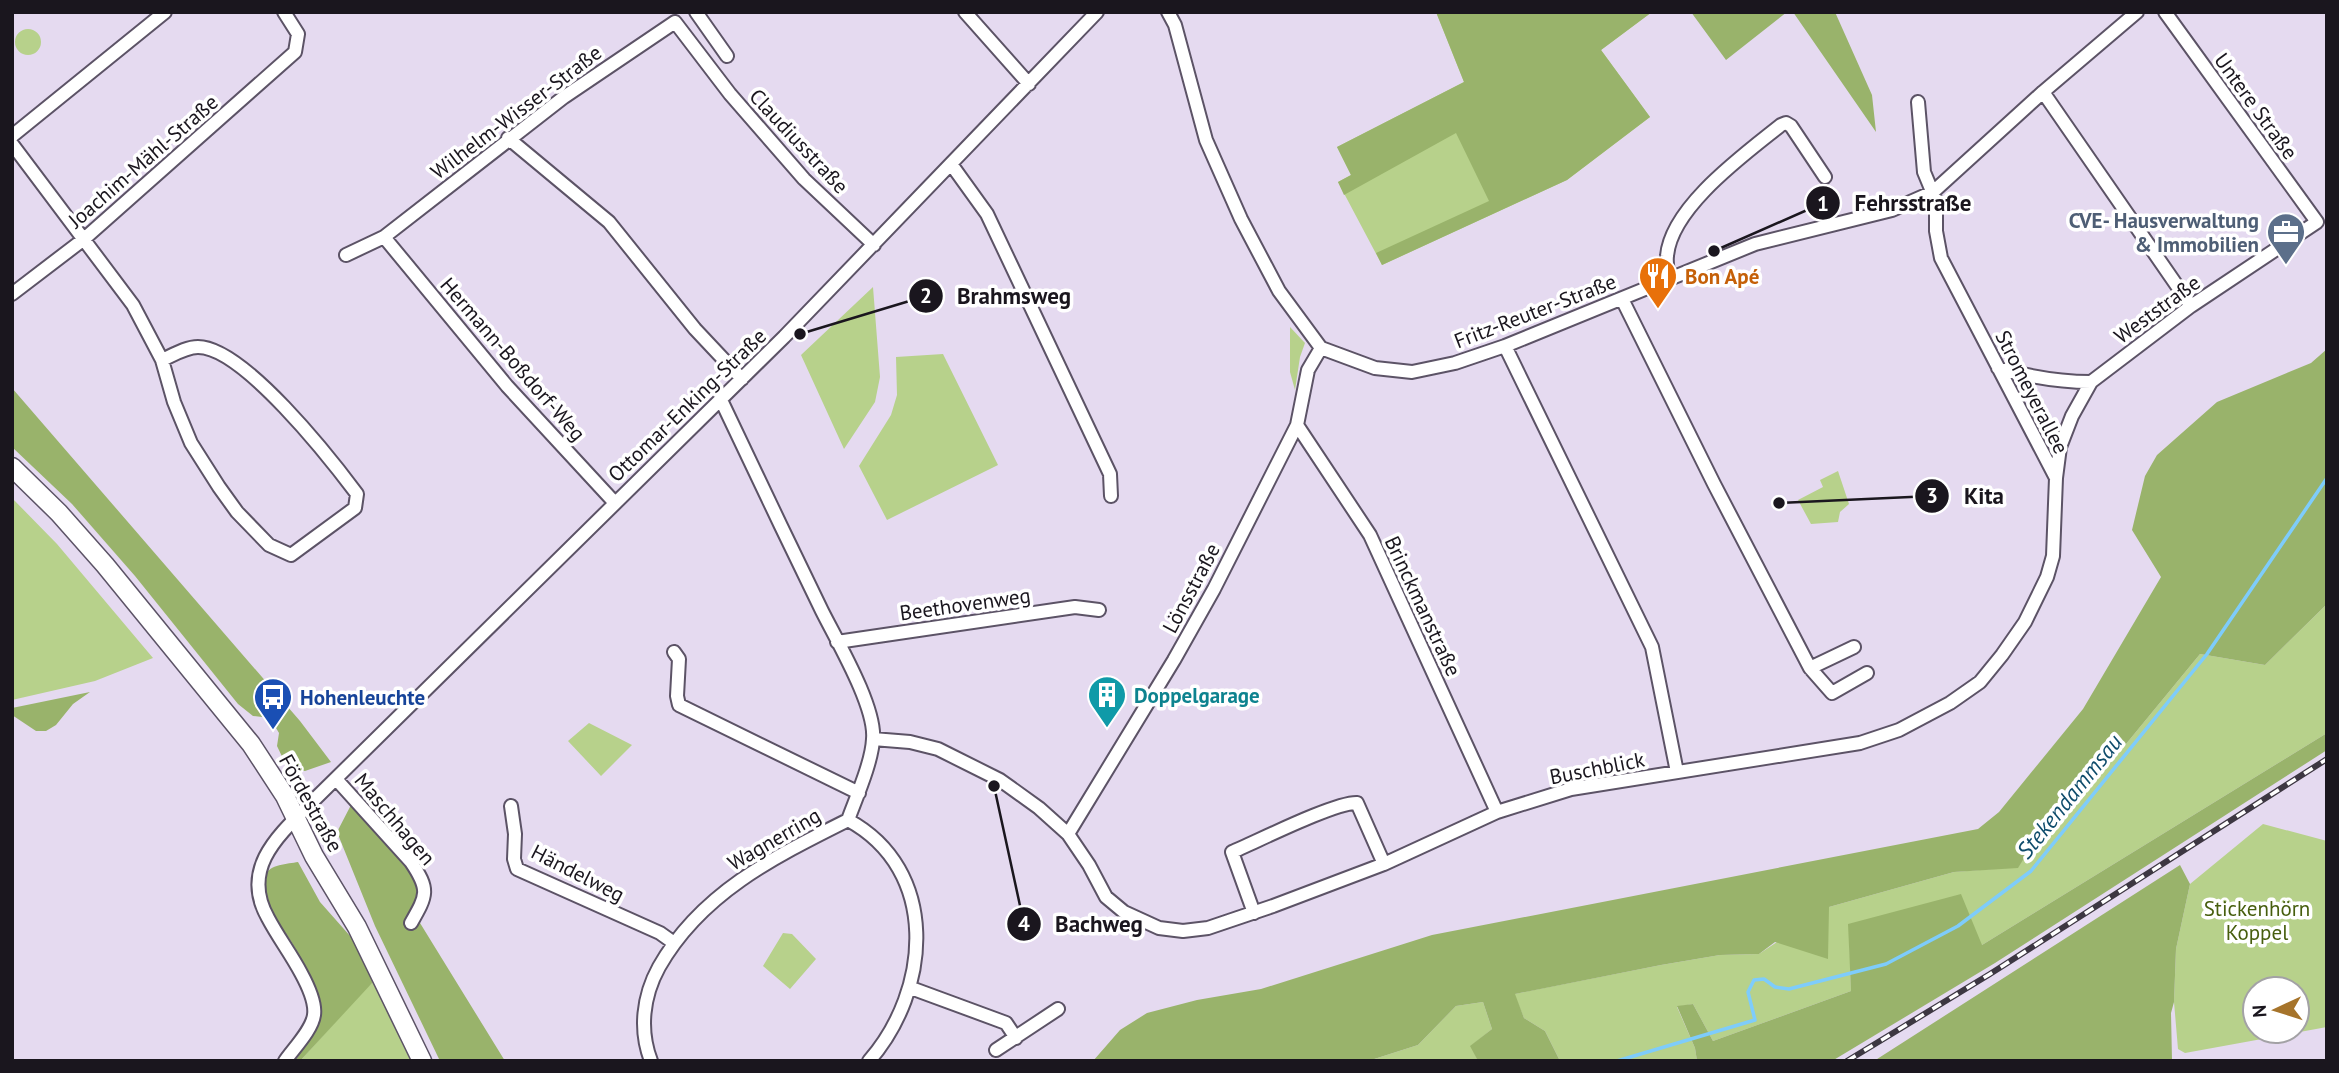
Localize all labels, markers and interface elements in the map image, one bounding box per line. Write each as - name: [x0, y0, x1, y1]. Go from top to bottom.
- street label: Wilhelm-Wisser-Straße: [425, 39, 607, 185]
- street label: Untere Straße: [2208, 47, 2304, 165]
- street label: Claudiusstraße: [744, 83, 854, 199]
- street label: Joachim-Mähl-Straße: [62, 88, 224, 234]
- callout: Fehrsstraße: [1805, 181, 1985, 225]
- text: Fehrsstraße: [1854, 188, 1972, 217]
- text: 1: [1817, 190, 1829, 217]
- place label: CVE- Hausverwaltung & Immobilien: [2069, 207, 2259, 258]
- office icon: CVE- Hausverwaltung & Immobilien: [2265, 211, 2307, 266]
- restaurant icon: Bon Apé: [1637, 255, 1679, 310]
- place label: Bon Apé: [1685, 263, 1759, 290]
- street label: Fritz-Reuter-Straße: [1450, 268, 1620, 354]
- street label: Weststraße: [2109, 269, 2205, 349]
- street label: Hermann-Boßdorf-Weg: [435, 272, 591, 446]
- callout: Brahmsweg: [908, 274, 1085, 318]
- text: Brahmsweg: [957, 281, 1071, 310]
- text: 2: [920, 282, 932, 309]
- street label: Ottomar-Enking-Straße: [602, 323, 772, 487]
- street label: Stromeyerallee: [1989, 326, 2075, 458]
- callout: Kita: [1915, 474, 2017, 518]
- text: Kita: [1964, 481, 2004, 510]
- text: 3: [1926, 482, 1938, 509]
- street label: Brinckmanstraße: [1379, 532, 1467, 680]
- street label: Lönsstraße: [1156, 538, 1226, 638]
- street label: Beethovenweg: [898, 581, 1032, 627]
- building icon: Doppelgarage: [1086, 674, 1128, 729]
- bus stop icon: Hohenleuchte: [252, 676, 294, 731]
- place label: Doppelgarage: [1134, 682, 1260, 709]
- place label: Hohenleuchte: [300, 684, 425, 711]
- water label: Stekendammsau: [2010, 728, 2128, 864]
- street label: Buschblick: [1547, 746, 1647, 790]
- street label: Fördestraße: [273, 749, 349, 857]
- street label: Maschhagen: [349, 767, 441, 871]
- street label: Wagnerring: [723, 802, 825, 876]
- street label: Händelweg: [527, 838, 629, 908]
- park label: Stickenhörn Koppel: [2204, 895, 2310, 946]
- callout: Bachweg: [1006, 902, 1157, 946]
- text: Bachweg: [1055, 909, 1143, 938]
- text: 4: [1018, 910, 1030, 937]
- north arrow: [2241, 975, 2311, 1045]
- text: N: [2247, 1004, 2271, 1018]

